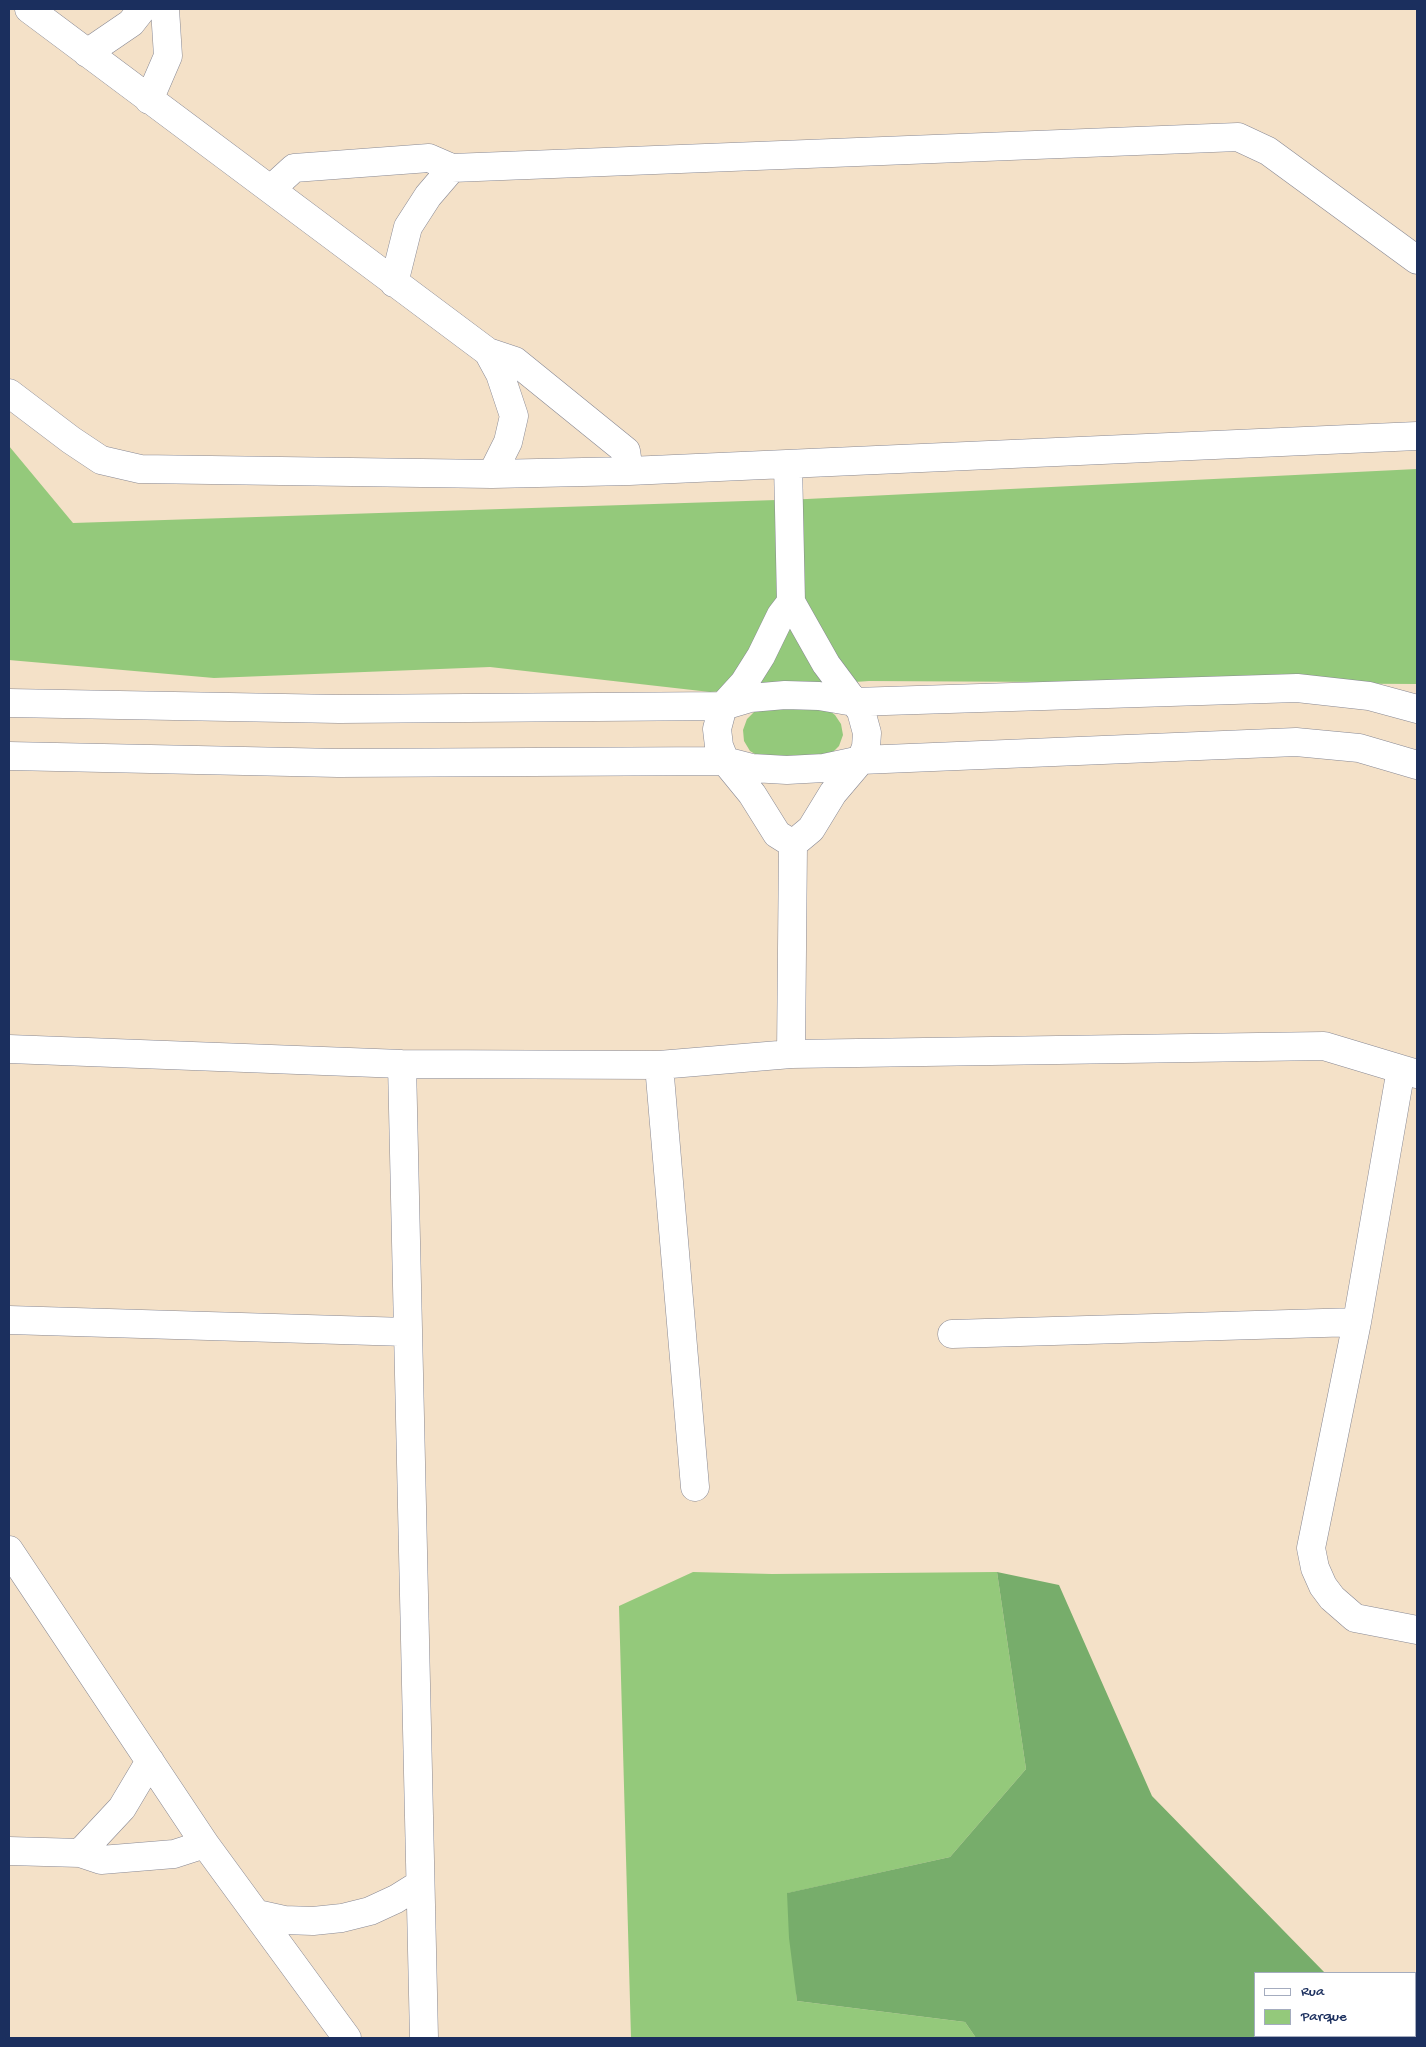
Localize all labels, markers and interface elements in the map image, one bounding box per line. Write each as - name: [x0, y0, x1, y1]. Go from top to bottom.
- legend: [1254, 1972, 1416, 2037]
- text: Rua: [1301, 1983, 1324, 2001]
- text: Parque: [1301, 2008, 1347, 2026]

